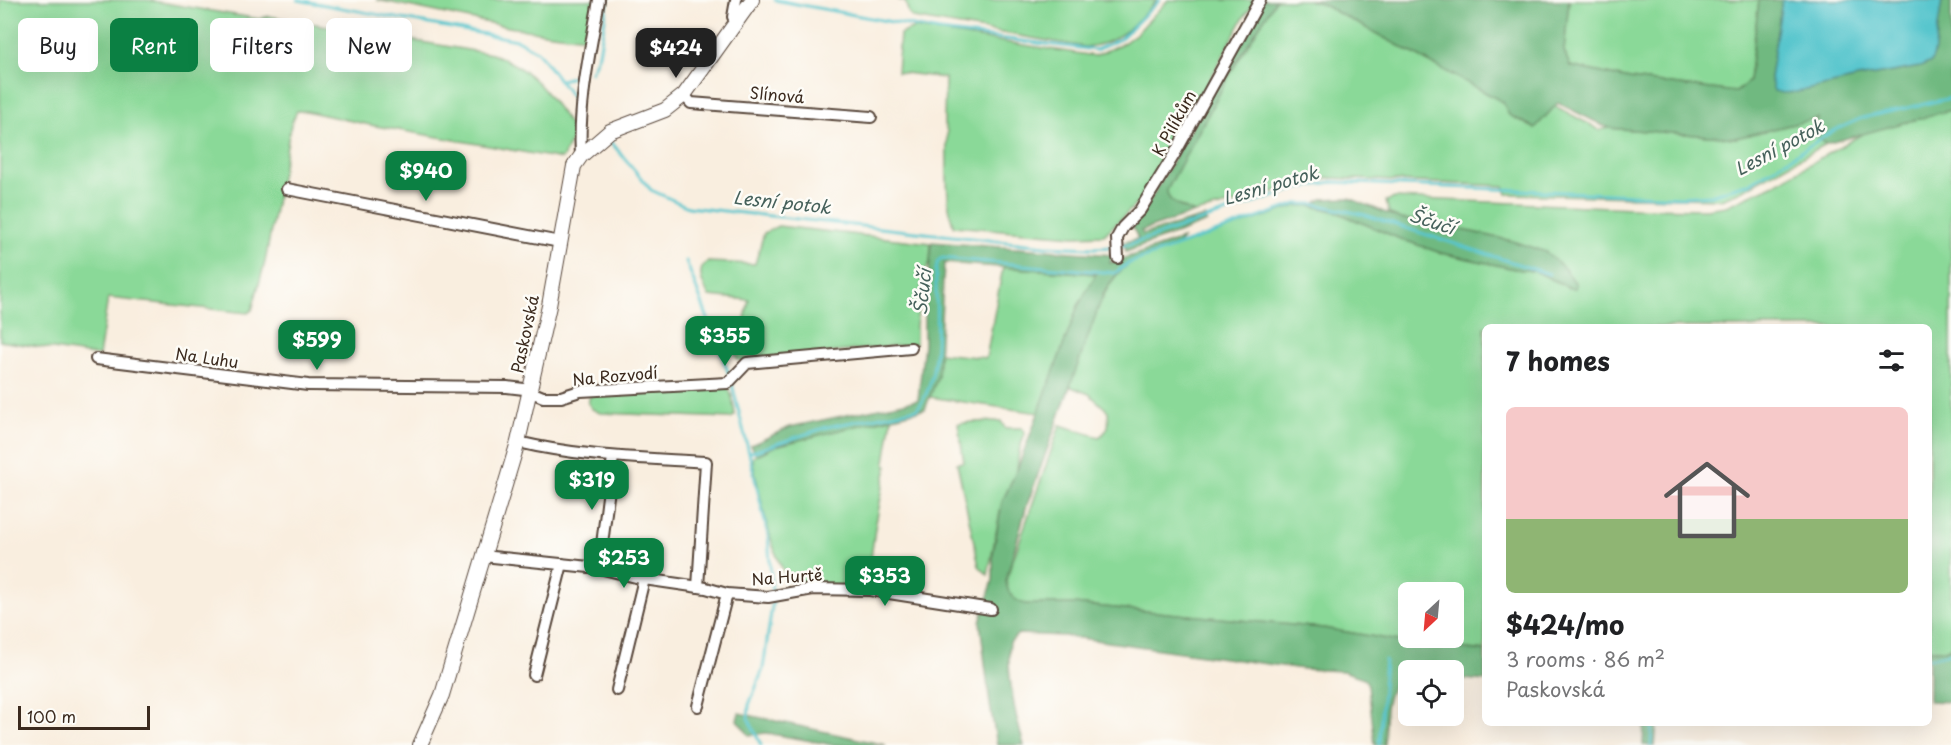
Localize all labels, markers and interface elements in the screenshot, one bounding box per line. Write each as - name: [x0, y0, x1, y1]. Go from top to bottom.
- chip: Buy: [18, 18, 98, 72]
- chip: Rent: [110, 18, 198, 72]
- chip: Filters: [210, 18, 314, 72]
- chip: New: [326, 18, 412, 72]
- pin: $424: [640, 28, 712, 79]
- text: $424: [650, 32, 702, 62]
- street label: Slínová: [749, 80, 806, 108]
- street label: K Pilíkům: [1145, 85, 1201, 160]
- water label: Lesní potok: [1730, 111, 1830, 182]
- pin: $940: [390, 151, 462, 202]
- text: $940: [399, 155, 453, 185]
- water label: Lesní potok: [1220, 158, 1322, 211]
- water label: Lesní potok: [732, 183, 833, 220]
- water label: Ščučí: [1406, 201, 1463, 242]
- water label: Ščučí: [906, 263, 938, 316]
- street label: Paskovská: [504, 293, 544, 375]
- pin: $355: [689, 316, 761, 367]
- pin: $599: [281, 320, 353, 371]
- text: $355: [699, 320, 751, 350]
- text: $599: [292, 324, 342, 354]
- street label: Na Luhu: [174, 341, 240, 373]
- text: 7 homes: [1506, 341, 1610, 380]
- icon: filters: [1875, 344, 1908, 377]
- street label: Na Rozvodí: [571, 359, 659, 391]
- icon: home: [1653, 446, 1761, 554]
- pin: $319: [556, 460, 628, 511]
- text: $319: [569, 464, 615, 494]
- pin: $253: [588, 538, 660, 589]
- text: $253: [598, 542, 650, 572]
- pin: $353: [849, 556, 921, 607]
- text: $353: [859, 560, 911, 590]
- street label: Na Hurtě: [751, 562, 823, 590]
- north arrow: [1398, 582, 1464, 648]
- map controls: [1398, 582, 1464, 726]
- text: $424/mo: [1506, 605, 1624, 644]
- text: 3 rooms · 86 m²: [1506, 644, 1665, 674]
- button: locate: [1398, 660, 1464, 726]
- text: Paskovská: [1506, 674, 1605, 704]
- scale bar: [18, 703, 150, 730]
- text: 100 m: [27, 704, 76, 728]

